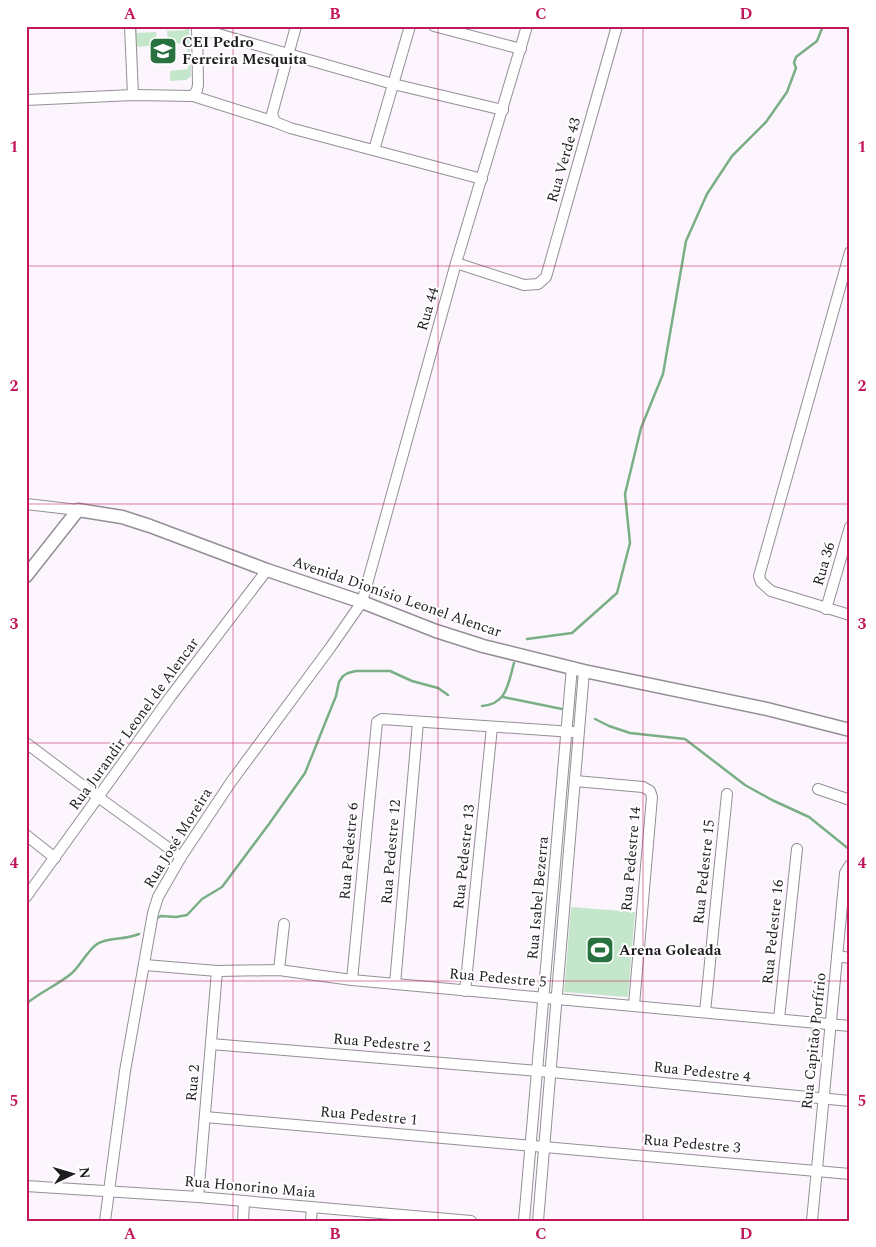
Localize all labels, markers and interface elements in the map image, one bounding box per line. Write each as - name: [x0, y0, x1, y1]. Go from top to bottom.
- text: A: [124, 2, 137, 26]
- text: B: [329, 2, 341, 26]
- text: C: [535, 2, 547, 26]
- text: D: [740, 2, 753, 26]
- place label: CEI Pedro Ferreira Mesquita: [182, 31, 307, 71]
- school or university icon: CEI Pedro Ferreira Mesquita: [148, 36, 178, 66]
- street label: Rua Verde 43: [541, 114, 587, 205]
- text: 1: [10, 135, 18, 159]
- text: 1: [858, 135, 866, 159]
- street label: Rua 44: [411, 284, 445, 334]
- text: 2: [10, 374, 19, 398]
- text: 2: [858, 374, 867, 398]
- street label: Rua 36: [807, 539, 841, 589]
- street label: Avenida Dionísio Leonel Alencar: [289, 550, 505, 644]
- text: 3: [10, 612, 19, 636]
- text: 3: [858, 612, 867, 636]
- street label: Rua Jurandir Leonel de Alencar: [63, 633, 205, 815]
- street label: Rua José Moreira: [138, 783, 218, 893]
- street label: Rua Pedestre 12: [375, 799, 407, 905]
- street label: Rua Pedestre 6: [333, 801, 365, 901]
- street label: Rua Pedestre 13: [447, 803, 481, 911]
- street label: Rua Pedestre 14: [615, 805, 647, 912]
- street label: Rua Pedestre 15: [687, 818, 721, 926]
- street label: Rua Isabel Bezerra: [521, 835, 555, 961]
- text: 4: [10, 851, 19, 875]
- text: 4: [858, 851, 867, 875]
- street label: Rua Pedestre 16: [756, 878, 790, 986]
- sports icon: Arena Goleada: [585, 935, 615, 965]
- place label: Arena Goleada: [619, 939, 722, 962]
- street label: Rua Pedestre 5: [448, 962, 548, 994]
- street label: Rua Capitão Porfírio: [795, 971, 833, 1111]
- street label: Rua Pedestre 2: [332, 1027, 432, 1059]
- street label: Rua Pedestre 4: [652, 1055, 752, 1089]
- street label: Rua 2: [180, 1064, 206, 1102]
- text: 5: [10, 1089, 18, 1113]
- text: 5: [858, 1089, 866, 1113]
- street label: Rua Pedestre 1: [319, 1100, 419, 1132]
- street label: Rua Pedestre 3: [642, 1128, 742, 1160]
- north arrow: [48, 1150, 98, 1200]
- text: N: [73, 1166, 95, 1180]
- street label: Rua Honorino Maia: [184, 1170, 317, 1204]
- text: A: [124, 1222, 137, 1246]
- text: B: [329, 1222, 341, 1246]
- text: C: [535, 1222, 547, 1246]
- text: D: [740, 1222, 753, 1246]

